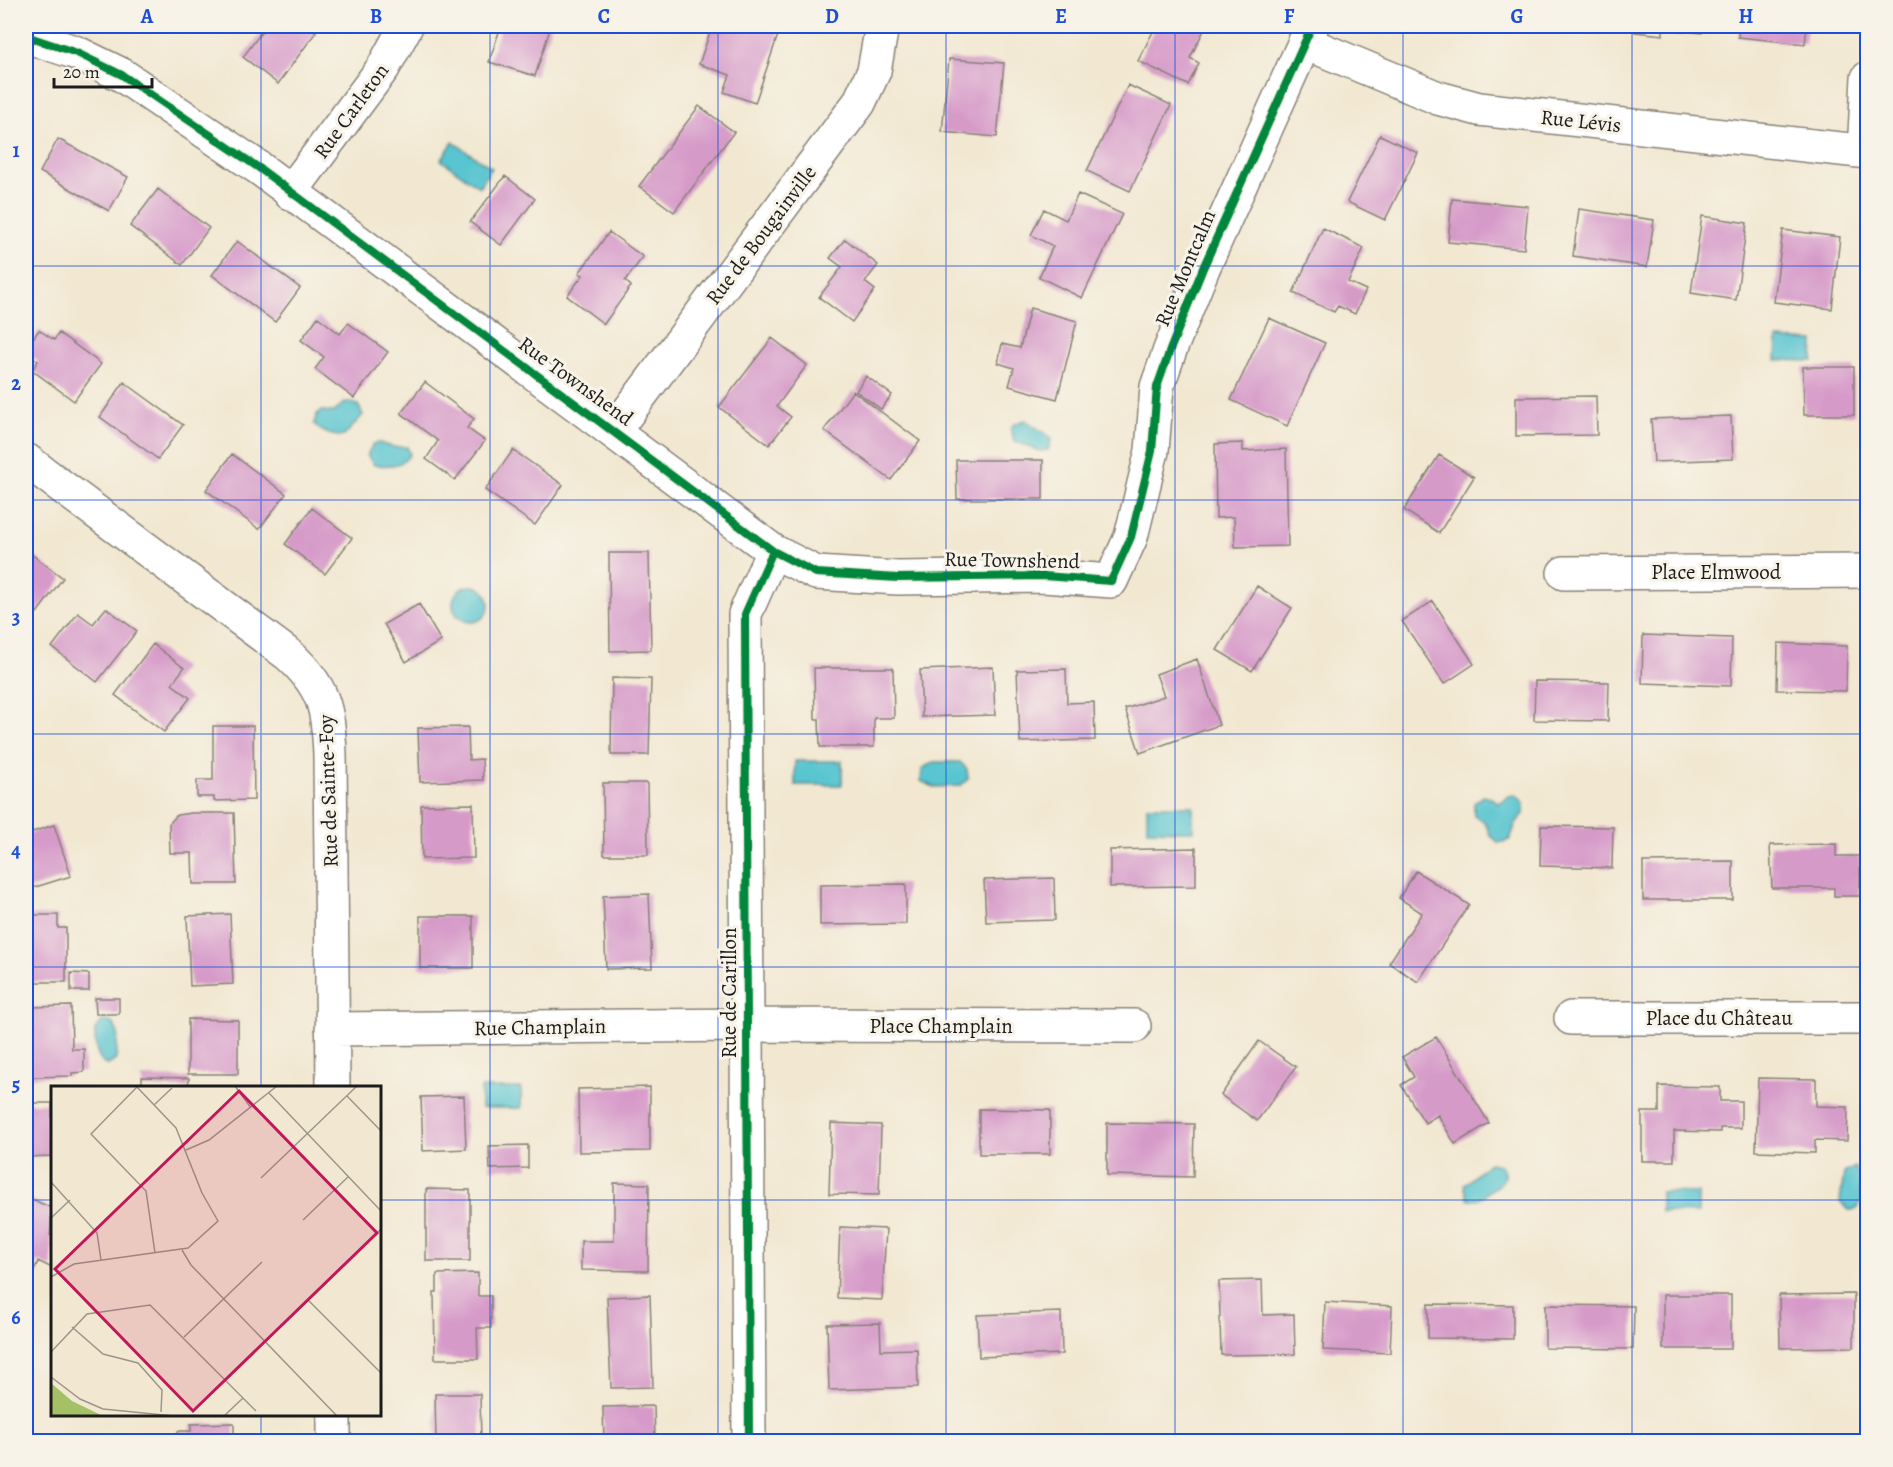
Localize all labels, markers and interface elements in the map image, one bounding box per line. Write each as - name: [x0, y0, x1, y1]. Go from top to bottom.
- text: A: [140, 3, 154, 30]
- text: B: [370, 3, 382, 30]
- text: C: [598, 3, 610, 30]
- text: D: [825, 3, 839, 30]
- text: E: [1055, 3, 1067, 30]
- text: F: [1284, 3, 1295, 30]
- text: G: [1510, 3, 1524, 30]
- text: H: [1739, 3, 1754, 30]
- scale bar: [54, 51, 152, 89]
- street label: Rue Carleton: [307, 58, 395, 164]
- text: 20 m: [63, 60, 100, 84]
- street label: Rue Lévis: [1539, 103, 1623, 139]
- text: 1: [12, 137, 20, 164]
- street label: Rue de Bougainville: [699, 159, 823, 311]
- street label: Rue Montcalm: [1148, 205, 1222, 331]
- street label: Rue Townshend: [513, 330, 640, 433]
- text: 2: [11, 370, 21, 397]
- street label: Rue Townshend: [944, 545, 1081, 575]
- street label: Place Elmwood: [1651, 558, 1782, 586]
- text: 3: [12, 604, 20, 631]
- street label: Rue de Sainte-Foy: [311, 713, 345, 868]
- text: 4: [11, 837, 21, 864]
- street label: Rue de Carillon: [715, 927, 743, 1059]
- street label: Place du Château: [1645, 1004, 1793, 1032]
- street label: Rue Champlain: [474, 1012, 606, 1042]
- street label: Place Champlain: [869, 1012, 1013, 1040]
- text: 5: [12, 1071, 20, 1098]
- inset map: [51, 1086, 381, 1416]
- text: 6: [11, 1304, 21, 1331]

